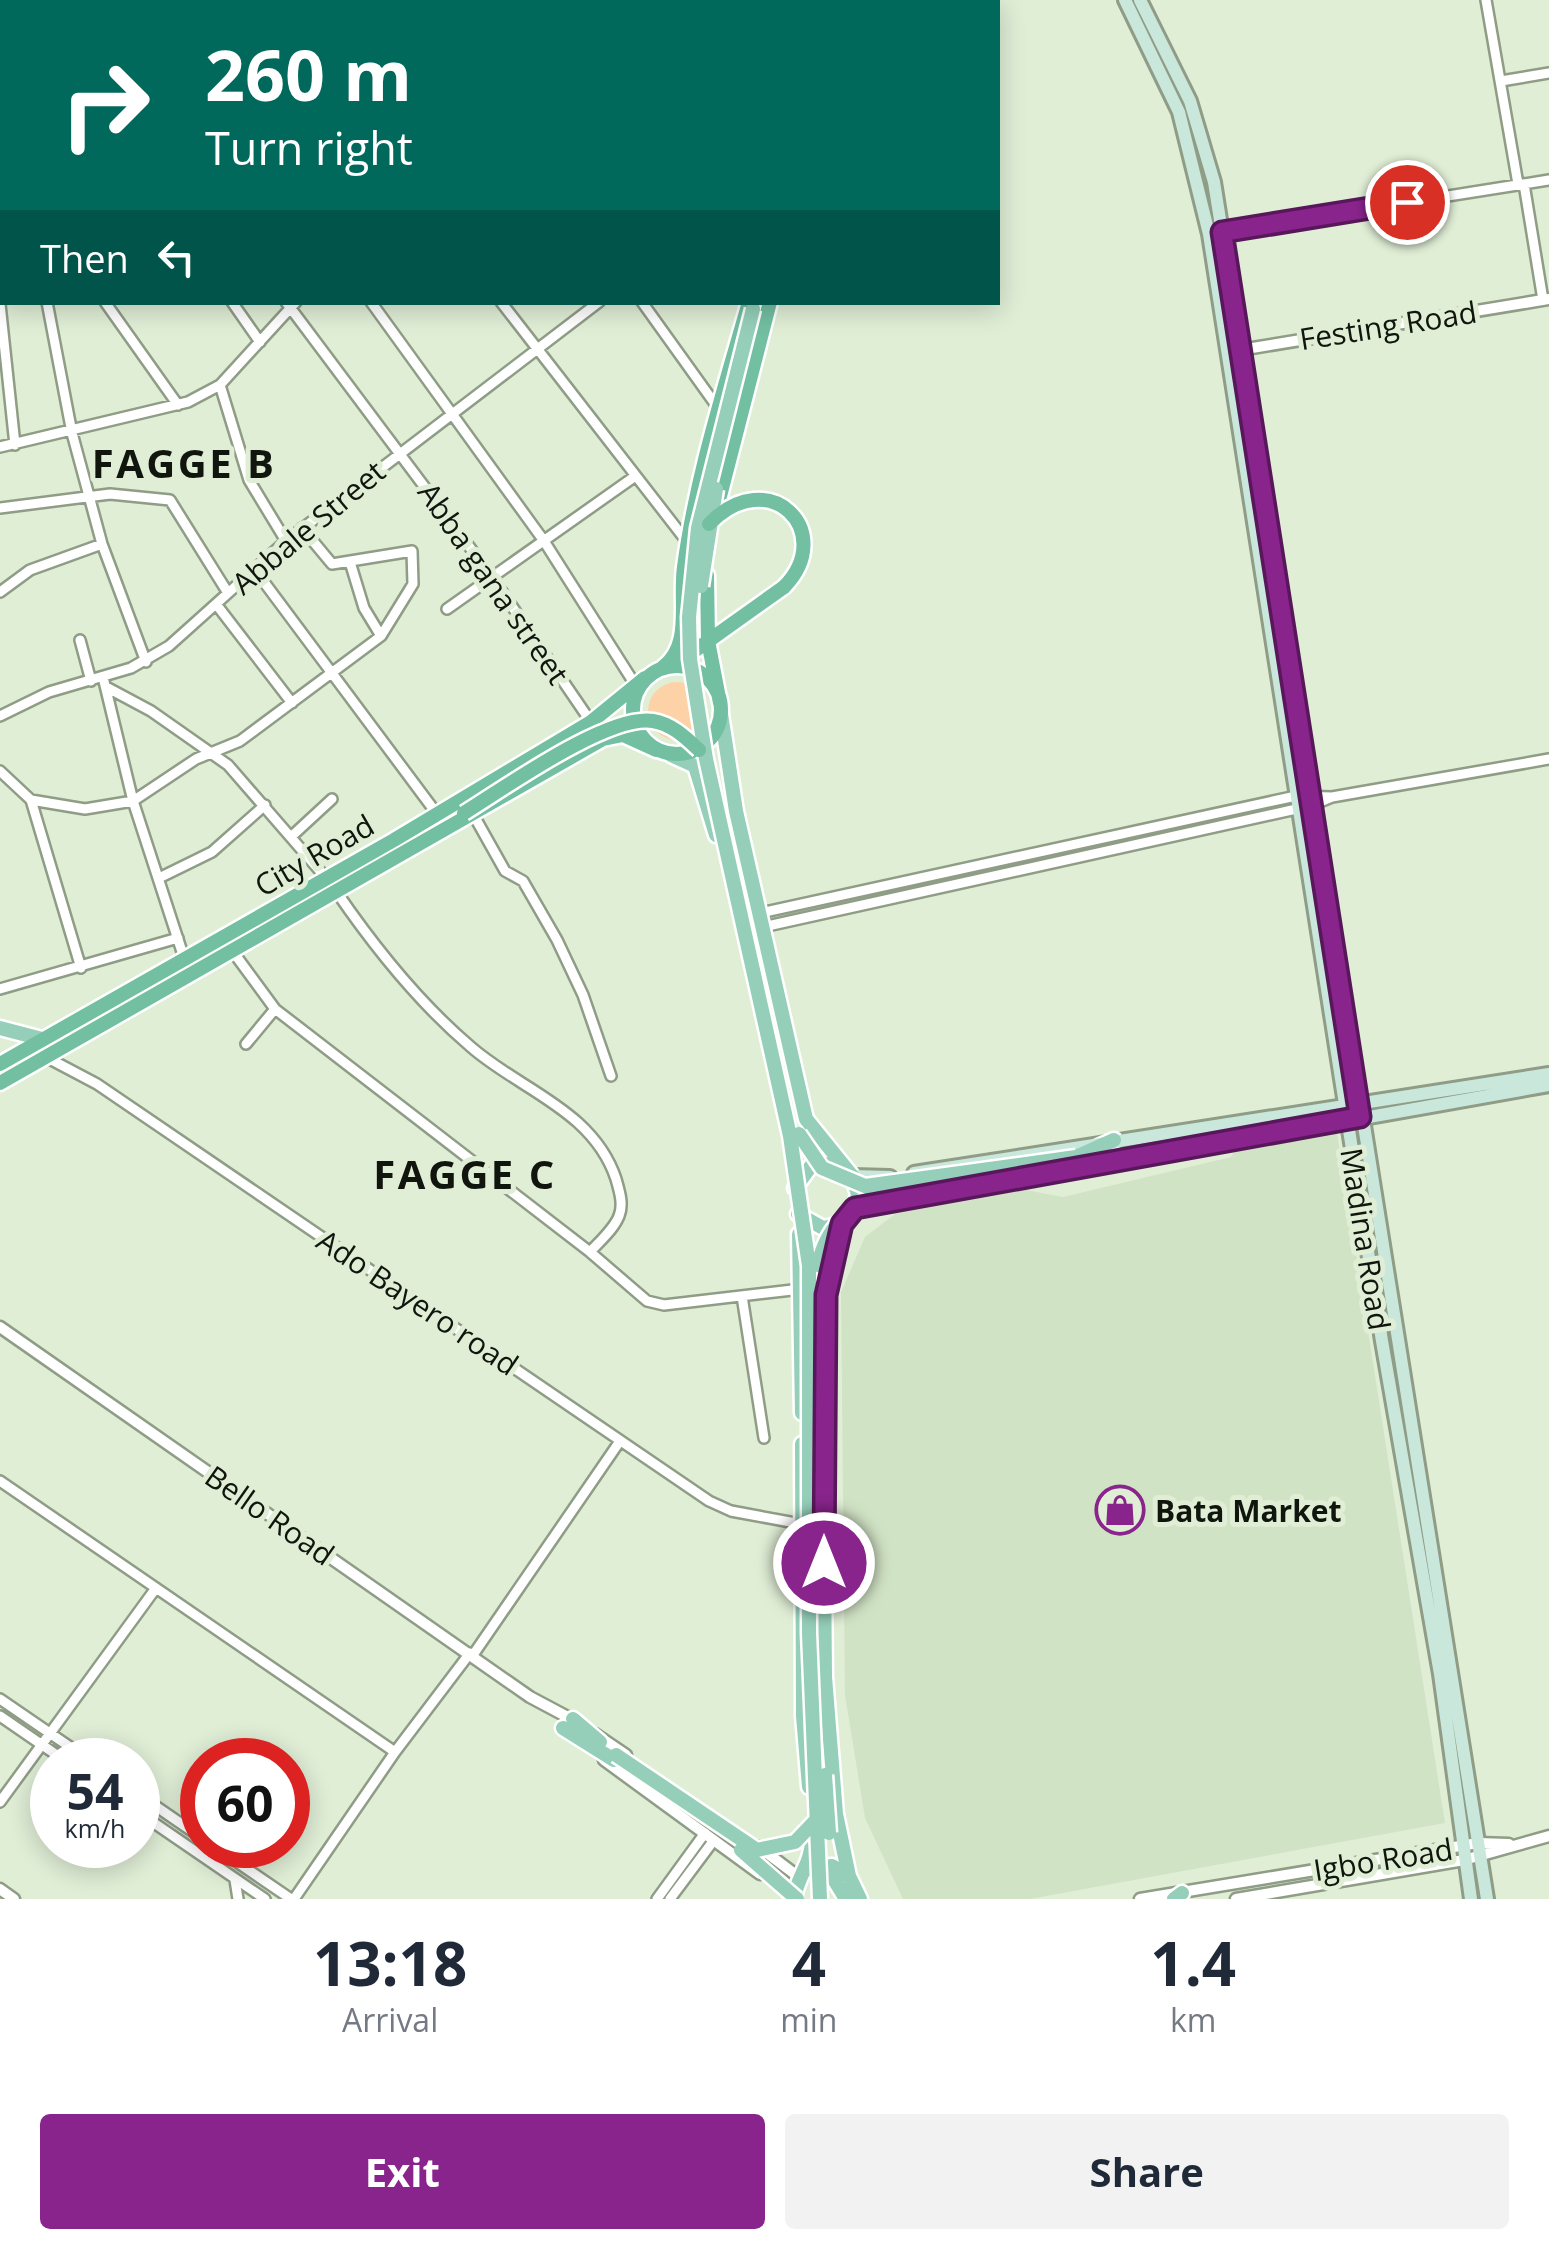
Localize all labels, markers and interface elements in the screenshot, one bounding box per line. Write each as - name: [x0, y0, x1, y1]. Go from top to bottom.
- text: 260 m: [205, 26, 412, 122]
- icon: right: [40, 40, 170, 170]
- text: Turn right: [205, 117, 413, 178]
- pin: [1365, 160, 1450, 245]
- icon: arrive: [1380, 175, 1435, 230]
- icon: left: [149, 230, 204, 285]
- text: Then: [40, 232, 129, 284]
- street label: Festing Road: [1296, 291, 1480, 359]
- district label: FAGGE B: [92, 435, 276, 490]
- street label: Abbale Street: [223, 451, 393, 603]
- street label: Abba gana street: [409, 474, 579, 692]
- street label: City Road: [247, 804, 381, 906]
- street label: Madina Road: [1331, 1145, 1401, 1333]
- district label: FAGGE C: [373, 1146, 557, 1201]
- street label: Ado Bayero road: [309, 1219, 527, 1385]
- street label: Bello Road: [197, 1456, 343, 1574]
- shop icon: Bata Market: [1094, 1484, 1146, 1536]
- place label: Bata Market: [1155, 1490, 1342, 1531]
- position arrow: [772, 1511, 876, 1615]
- speed limit sign: 60: [180, 1738, 310, 1868]
- text: 54: [66, 1757, 124, 1825]
- text: km/h: [65, 1811, 125, 1845]
- street label: Igbo Road: [1310, 1828, 1456, 1890]
- text: 13:18: [313, 1922, 467, 2004]
- text: 4: [792, 1922, 826, 2004]
- text: 1.4: [1150, 1922, 1236, 2004]
- text: Arrival: [342, 1998, 438, 2041]
- text: min: [780, 1998, 837, 2041]
- text: km: [1170, 1998, 1216, 2041]
- button: Exit: [40, 2114, 765, 2229]
- button: Share: [785, 2114, 1509, 2229]

